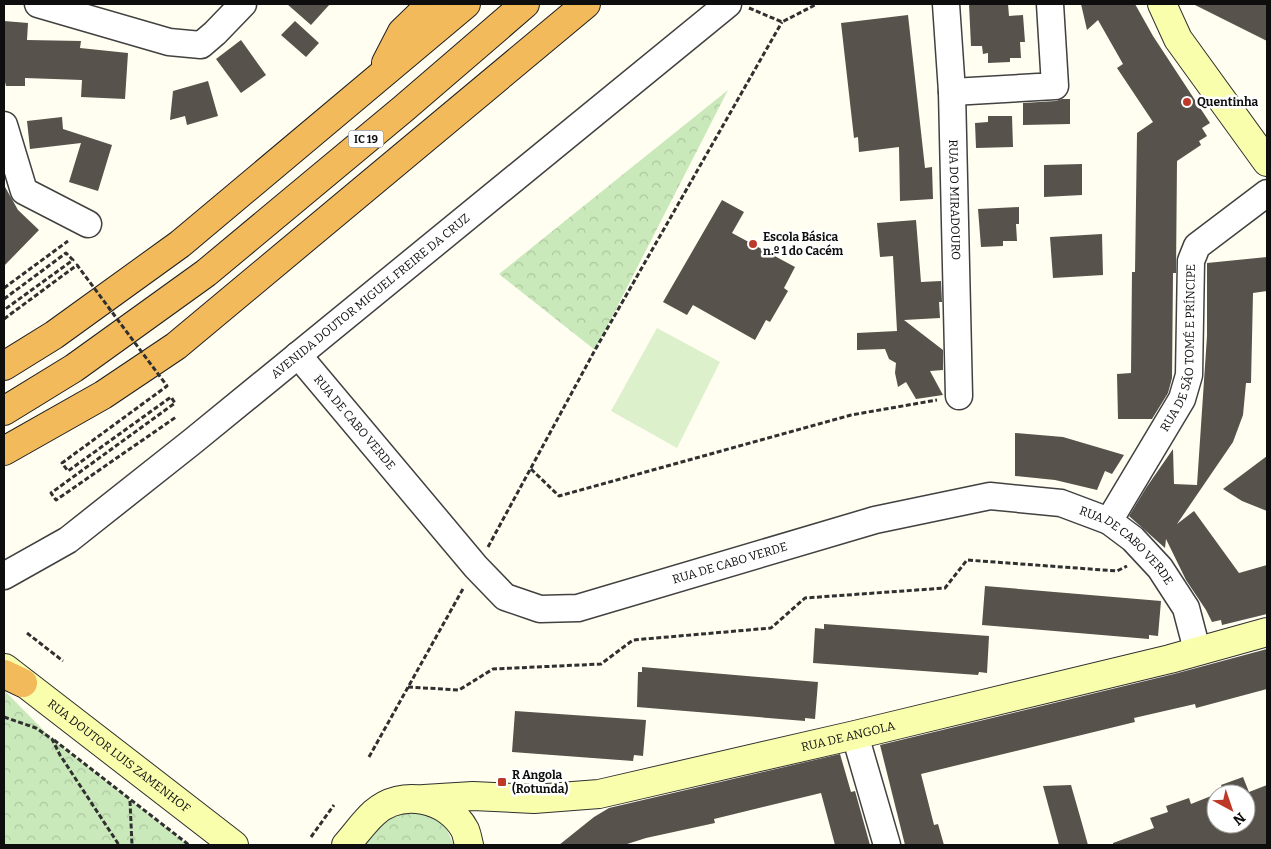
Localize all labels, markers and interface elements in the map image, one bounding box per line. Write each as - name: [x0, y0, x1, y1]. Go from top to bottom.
- place label: Quentinha: [1197, 95, 1259, 109]
- marker: Quentinha: [1181, 96, 1193, 108]
- road number: IC 19: [348, 130, 384, 148]
- street label: RUA DO MIRADOURO: [946, 139, 963, 260]
- street label: AVENIDA DOUTOR MIGUEL FREIRE DA CRUZ: [268, 211, 473, 381]
- place label: Escola Básica n.º 1 do Cacém: [763, 230, 844, 258]
- marker: Escola Básica n.º 1 do Cacém: [747, 238, 759, 250]
- street label: RUA DE SÃO TOMÉ E PRÍNCIPE: [1157, 264, 1198, 434]
- street label: RUA DE CABO VERDE: [311, 372, 398, 473]
- street label: RUA DE CABO VERDE: [1077, 504, 1176, 587]
- street label: RUA DE CABO VERDE: [671, 539, 789, 587]
- street label: RUA DOUTOR LUIS ZAMENHOF: [45, 697, 193, 816]
- street label: RUA DE ANGOLA: [800, 718, 897, 754]
- place label: R Angola (Rotunda): [512, 768, 568, 796]
- marker: R Angola (Rotunda): [496, 776, 508, 788]
- north arrow: [1206, 784, 1256, 834]
- text: N: [1229, 809, 1249, 829]

